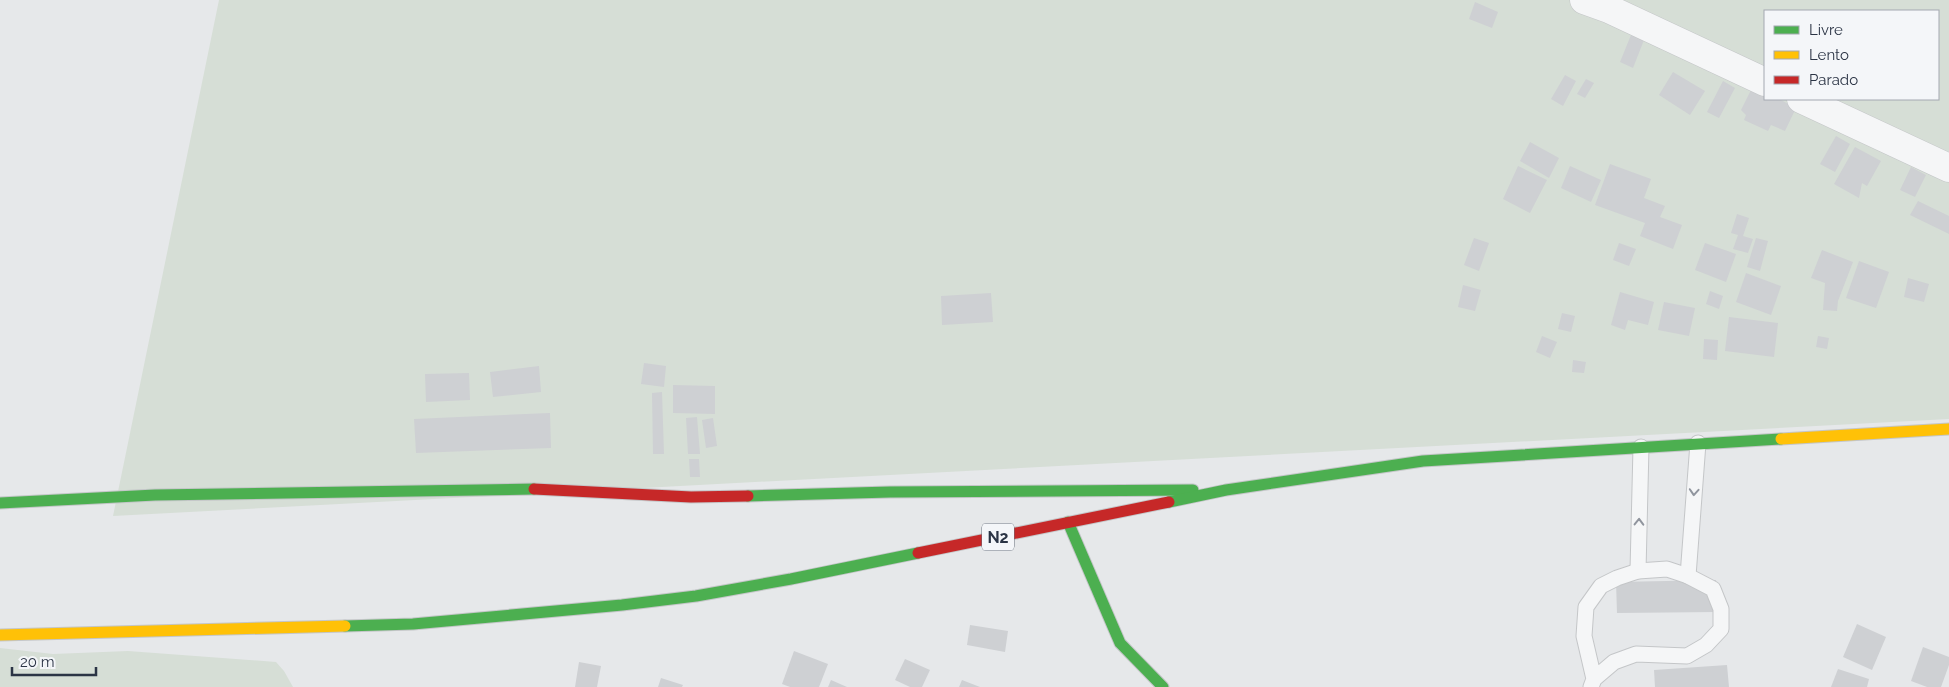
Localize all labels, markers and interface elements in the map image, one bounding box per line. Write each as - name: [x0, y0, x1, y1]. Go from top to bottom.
- legend: [1764, 10, 1939, 100]
- text: Livre: [1809, 21, 1843, 39]
- text: Lento: [1809, 46, 1849, 64]
- text: Parado: [1809, 71, 1858, 89]
- one-way arrow: [1689, 488, 1700, 496]
- one-way arrow: [1634, 518, 1644, 526]
- road number: N2: [982, 524, 1014, 550]
- scale bar: [12, 644, 96, 676]
- text: 20 m: [20, 653, 55, 671]

